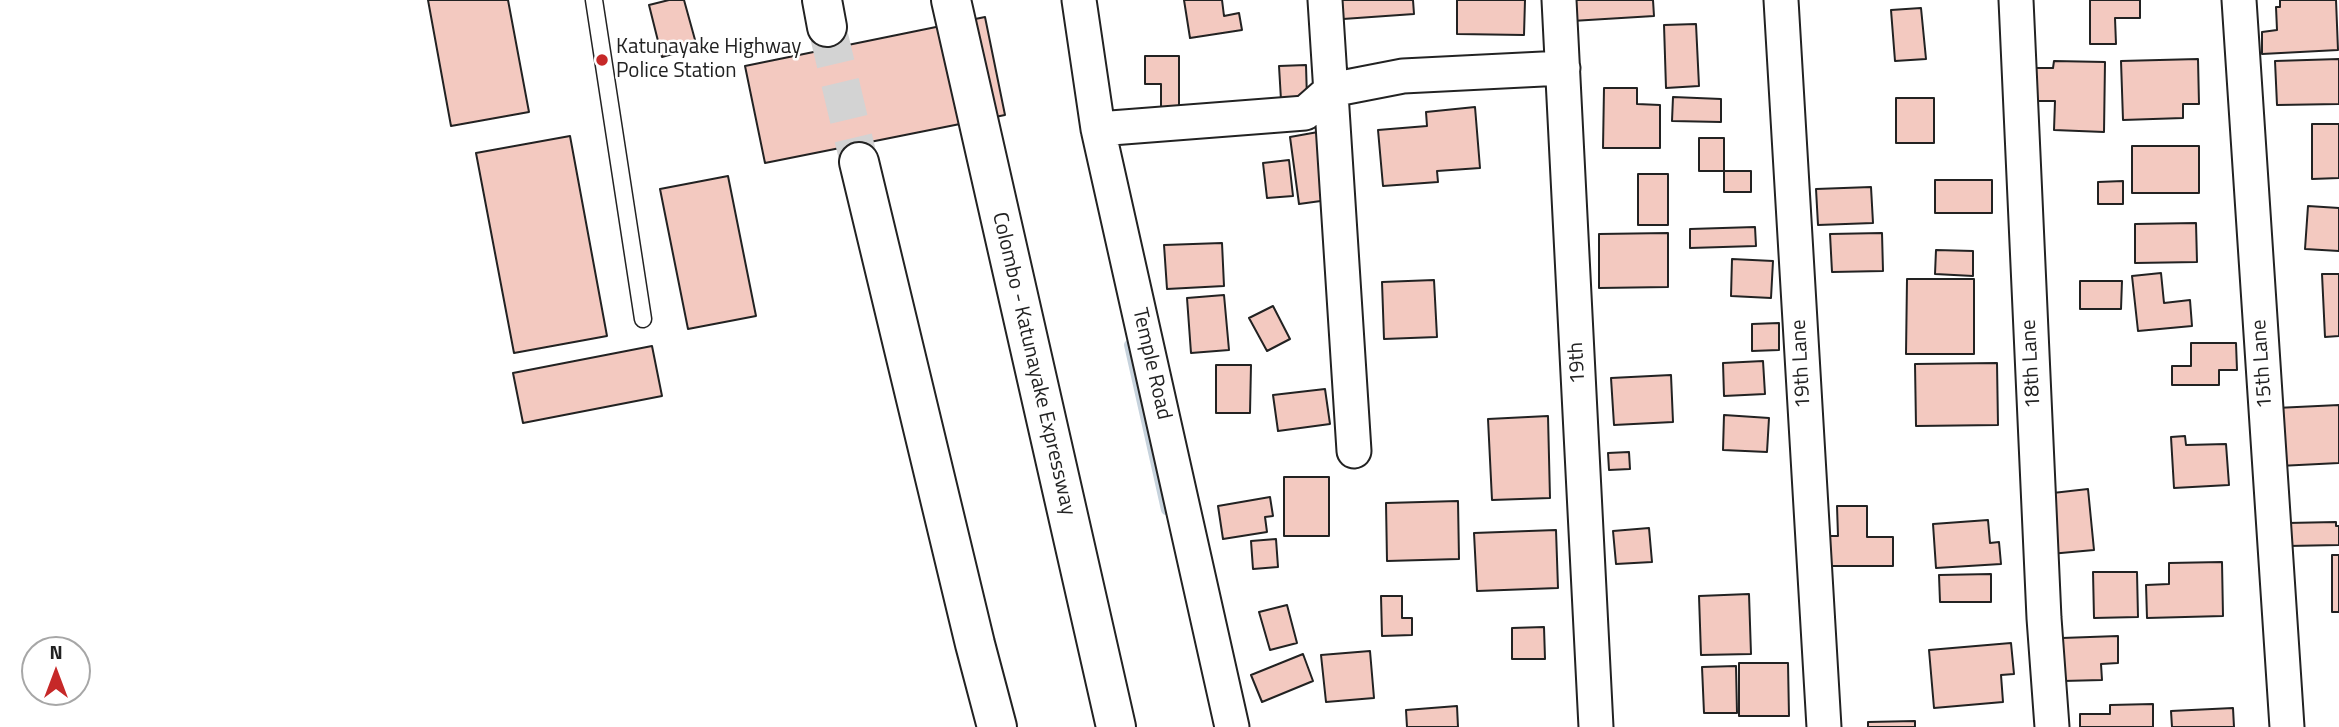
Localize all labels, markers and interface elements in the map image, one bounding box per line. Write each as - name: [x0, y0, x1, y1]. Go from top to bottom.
- place label: Katunayake Highway Police Station: [616, 35, 801, 85]
- marker: Katunayake Highway Police Station: [594, 52, 610, 68]
- street label: Colombo - Katunayake Expressway: [986, 210, 1080, 518]
- street label: Temple Road: [1126, 306, 1176, 422]
- street label: 19th Lane: [1787, 319, 1817, 409]
- street label: 18th Lane: [2017, 319, 2047, 409]
- street label: 15th Lane: [2247, 319, 2279, 409]
- street label: 19th: [1564, 341, 1592, 385]
- north arrow: [21, 636, 91, 706]
- text: N: [49, 637, 63, 666]

